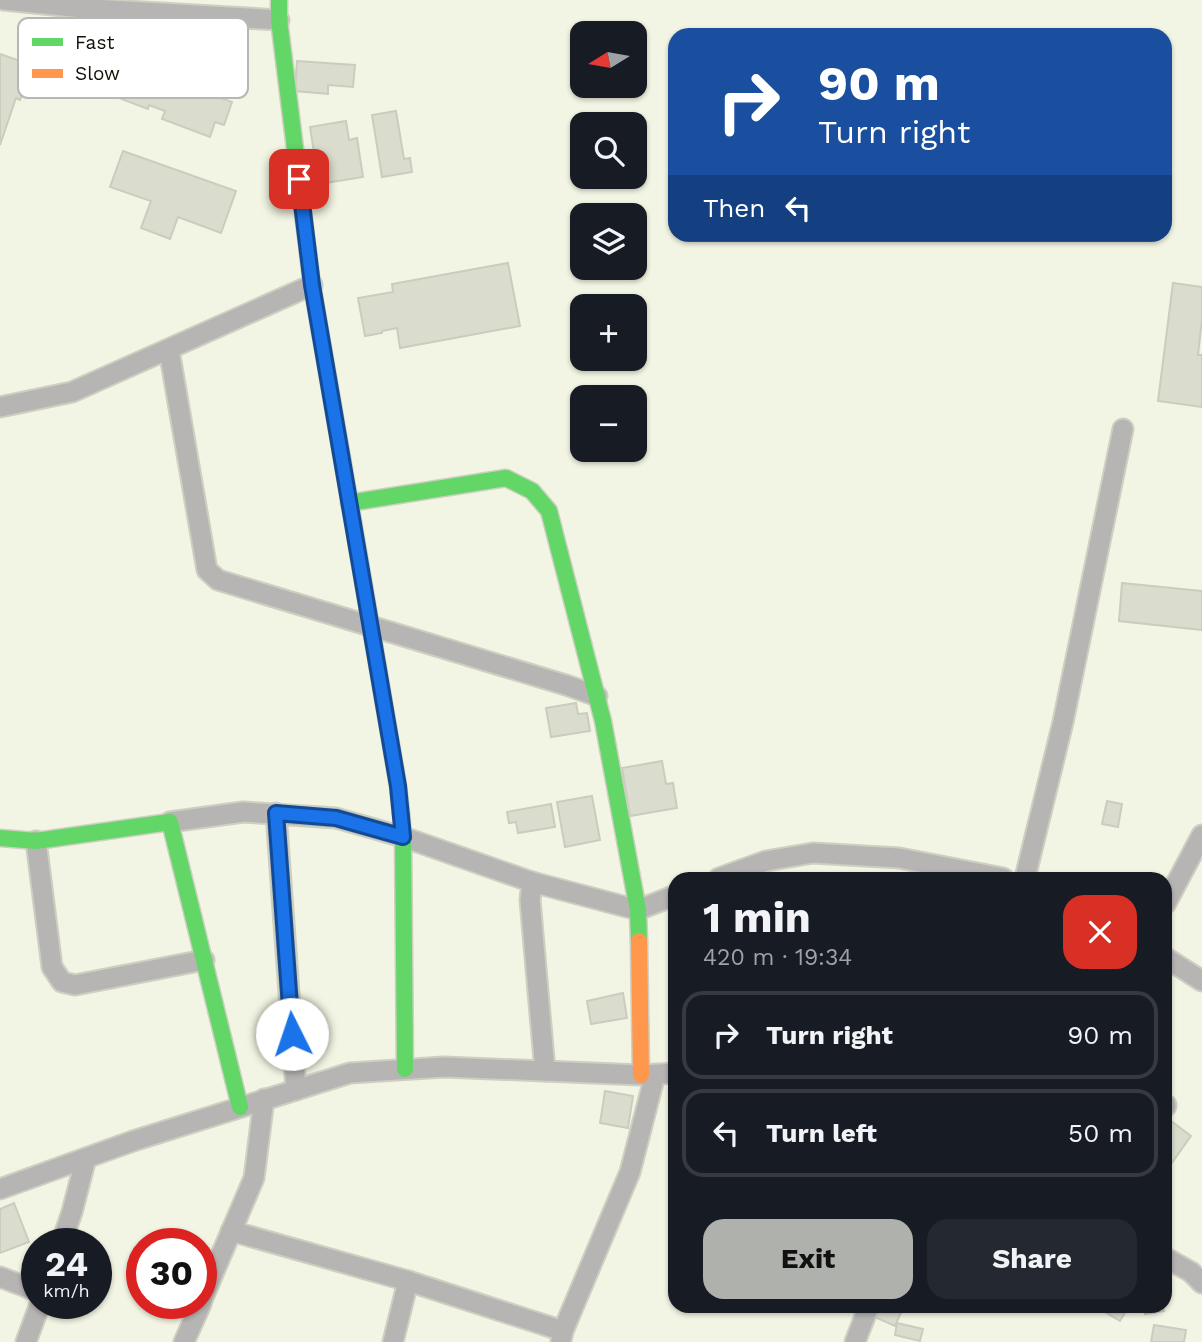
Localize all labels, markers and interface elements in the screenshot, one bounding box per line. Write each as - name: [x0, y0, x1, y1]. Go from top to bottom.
- legend: [18, 18, 248, 98]
- north arrow: [570, 21, 648, 98]
- map controls: [570, 21, 647, 462]
- text: Fast: [75, 31, 114, 54]
- text: 90 m: [818, 54, 940, 112]
- icon: right: [703, 56, 794, 147]
- text: Slow: [75, 62, 120, 85]
- button: search: [570, 112, 647, 189]
- text: Turn right: [818, 113, 970, 151]
- pin: [269, 149, 329, 209]
- icon: arrive: [280, 160, 318, 198]
- icon: left: [779, 189, 817, 227]
- text: Then: [703, 193, 765, 223]
- button: layers: [570, 203, 647, 280]
- button: +: [570, 294, 647, 371]
- button: −: [570, 385, 647, 462]
- text: 1 min: [703, 893, 811, 942]
- button: close: [1063, 895, 1137, 969]
- text: 420 m · 19:34: [703, 944, 852, 971]
- position arrow: [255, 997, 329, 1071]
- icon: right: [707, 1016, 745, 1054]
- text: Turn right: [766, 1020, 893, 1050]
- text: 90 m: [1067, 1020, 1133, 1050]
- icon: left: [707, 1114, 745, 1152]
- text: Turn left: [766, 1118, 877, 1148]
- text: 50 m: [1068, 1118, 1133, 1148]
- button: Exit: [703, 1219, 913, 1299]
- button: Share: [927, 1219, 1137, 1299]
- speed limit sign: 30: [126, 1228, 217, 1319]
- text: 24: [45, 1243, 88, 1285]
- text: km/h: [43, 1280, 90, 1301]

